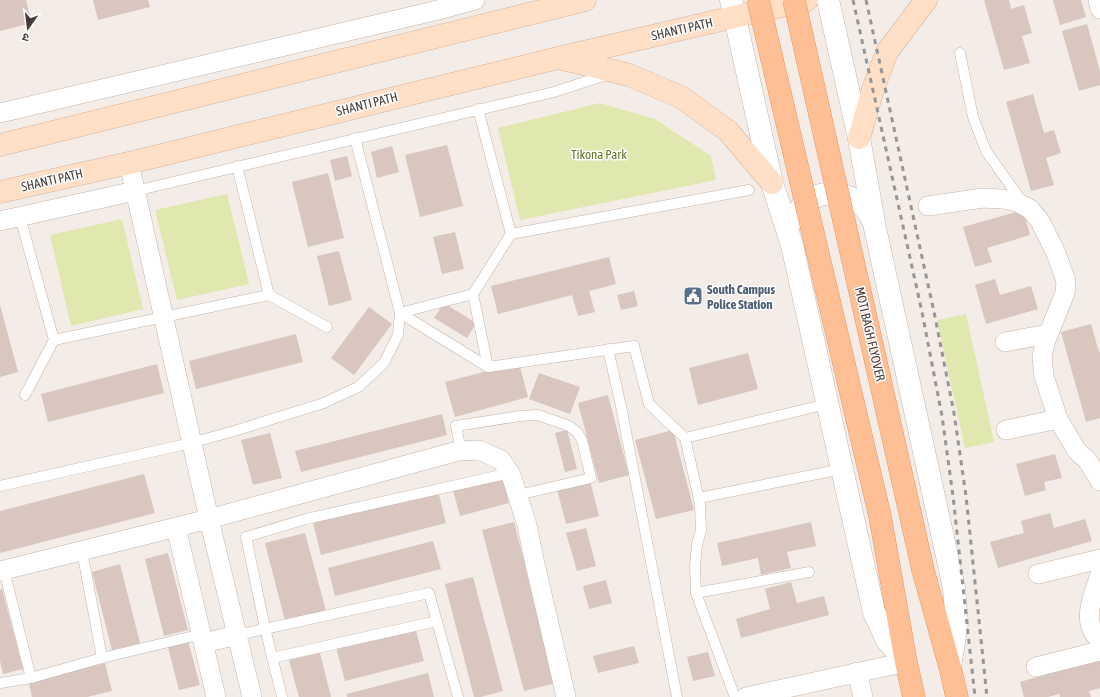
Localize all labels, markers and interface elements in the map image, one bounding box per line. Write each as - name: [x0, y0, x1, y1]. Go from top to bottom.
- north arrow: [8, 8, 48, 48]
- street label: SHANTI PATH: [650, 15, 714, 43]
- text: उ: [20, 31, 30, 44]
- street label: SHANTI PATH: [335, 89, 399, 119]
- park label: Tikona Park: [571, 147, 627, 162]
- street label: SHANTI PATH: [20, 166, 84, 194]
- place label: South Campus Police Station: [707, 282, 775, 312]
- public building icon: South Campus Police Station: [682, 285, 704, 307]
- street label: MOTI BAGH FLYOVER: [852, 285, 888, 383]

